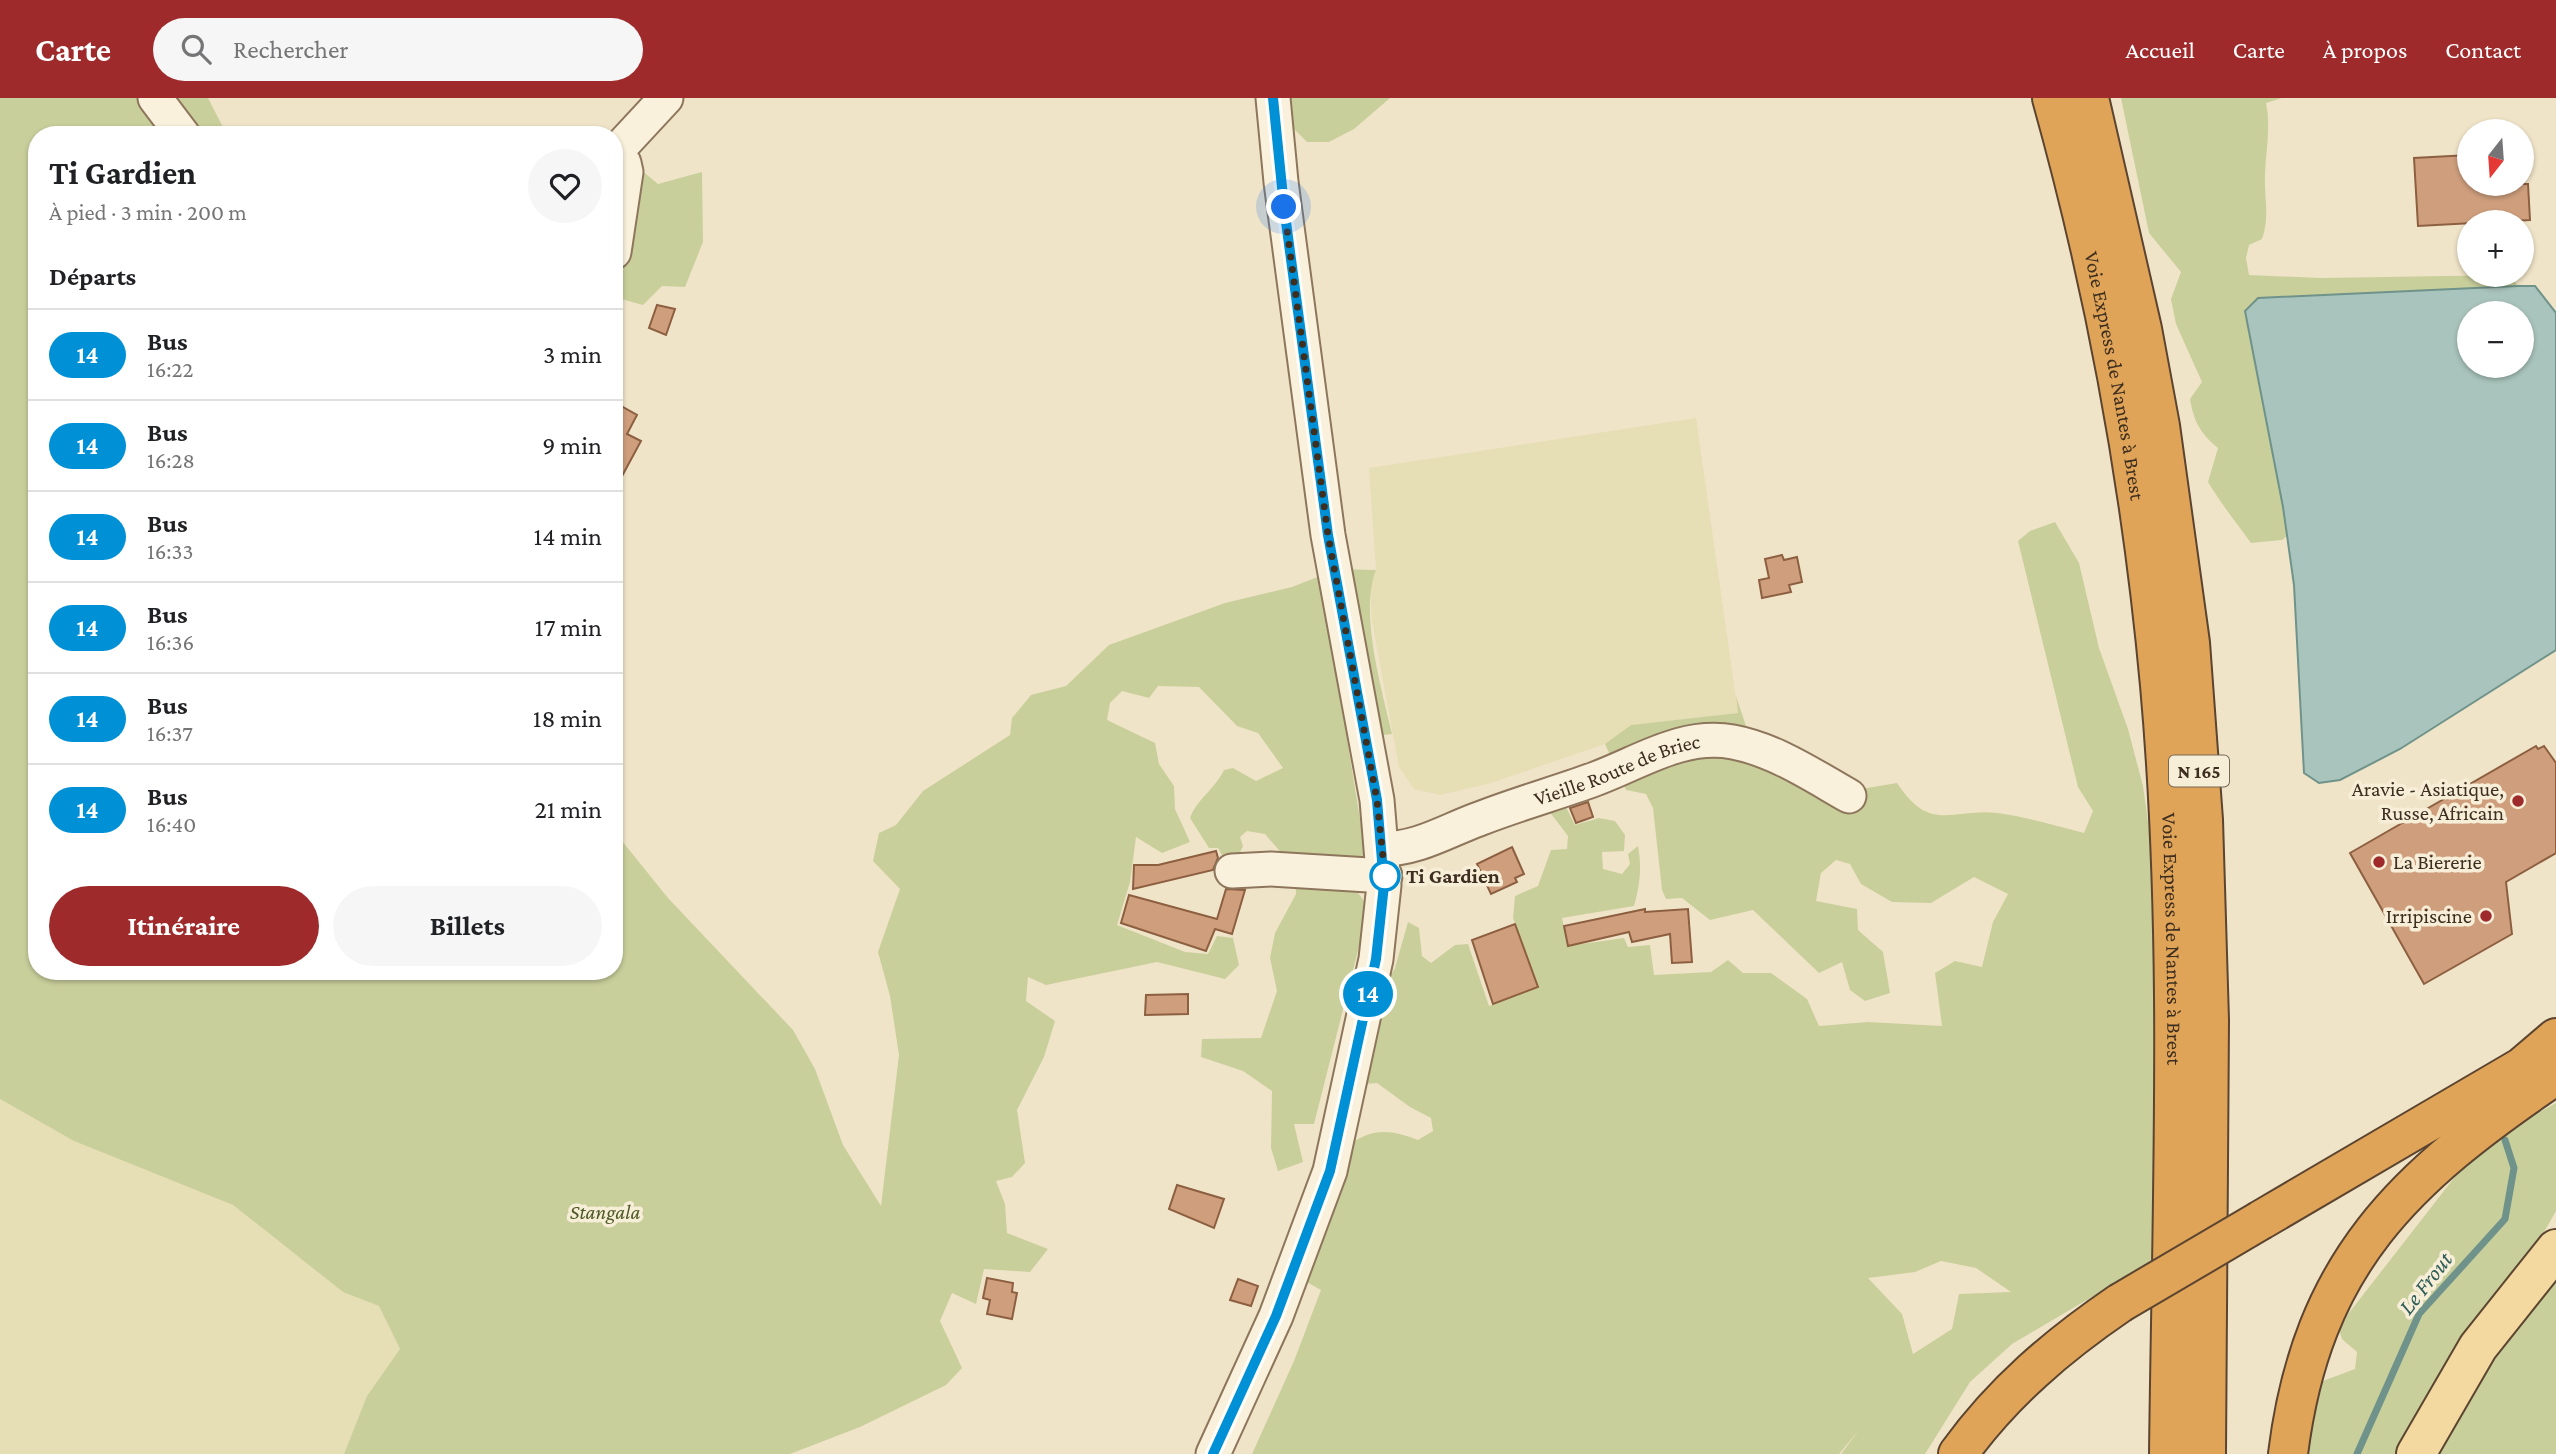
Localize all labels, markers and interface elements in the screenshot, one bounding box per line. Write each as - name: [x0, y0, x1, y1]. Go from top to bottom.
- search box: [153, 18, 643, 81]
- icon: search: [177, 30, 215, 68]
- text: Carte: [35, 31, 111, 68]
- text: Rechercher: [233, 35, 349, 64]
- text: Accueil: [2125, 36, 2195, 63]
- text: Carte: [2233, 36, 2285, 63]
- text: À propos: [2323, 36, 2407, 63]
- text: Contact: [2445, 36, 2521, 63]
- north arrow: [2457, 119, 2534, 196]
- map controls: [2457, 119, 2534, 378]
- button: heart: [528, 149, 602, 223]
- text: Ti Gardien: [49, 154, 196, 191]
- your location: [1266, 189, 1301, 224]
- text: À pied · 3 min · 200 m: [49, 199, 247, 225]
- button: +: [2457, 210, 2534, 287]
- street label: Voie Express de Nantes à Brest: [2079, 249, 2150, 503]
- text: Départs: [49, 262, 136, 291]
- button: −: [2457, 301, 2534, 378]
- text: Bus: [147, 327, 188, 356]
- text: 3 min: [543, 340, 602, 369]
- text: 14: [77, 341, 98, 368]
- text: 16:22: [147, 356, 193, 382]
- text: Bus: [147, 418, 188, 447]
- text: 9 min: [542, 431, 602, 460]
- text: 14: [77, 432, 98, 459]
- text: 16:28: [147, 447, 195, 473]
- text: Bus: [147, 509, 188, 538]
- text: 14 min: [534, 522, 602, 551]
- text: 14: [77, 523, 98, 550]
- text: 16:33: [147, 538, 193, 564]
- text: Bus: [147, 600, 188, 629]
- text: 17 min: [535, 613, 602, 642]
- text: 14: [77, 614, 98, 641]
- text: 16:36: [147, 629, 194, 655]
- text: Bus: [147, 691, 188, 720]
- text: 18 min: [533, 704, 602, 733]
- text: 14: [77, 705, 98, 732]
- text: 16:37: [147, 720, 193, 746]
- street label: Vieille Route de Briec: [1531, 729, 1702, 811]
- road number: N 165: [2169, 756, 2229, 786]
- place label: Aravie - Asiatique, Russe, Africain: [2352, 777, 2504, 825]
- text: Bus: [147, 782, 188, 811]
- marker: Aravie - Asiatique, Russe, Africain: [2510, 793, 2526, 809]
- text: 21 min: [534, 795, 602, 824]
- text: 14: [77, 796, 98, 823]
- text: 16:40: [147, 811, 196, 837]
- street label: Voie Express de Nantes à Brest: [2157, 812, 2186, 1066]
- place label: La Biererie: [2393, 850, 2482, 874]
- marker: La Biererie: [2371, 854, 2387, 870]
- marker: Ti Gardien: [1370, 861, 1400, 891]
- place label: Ti Gardien: [1406, 864, 1500, 888]
- button: Itinéraire: [49, 886, 319, 966]
- button: Billets: [333, 886, 602, 966]
- place label: Irripiscine: [2386, 904, 2472, 928]
- marker: Irripiscine: [2478, 908, 2494, 924]
- line badge: 14: [1336, 971, 1400, 1017]
- text: 14: [1357, 980, 1379, 1007]
- park label: Stangala: [570, 1200, 640, 1224]
- water label: Le Frout: [2393, 1246, 2458, 1319]

